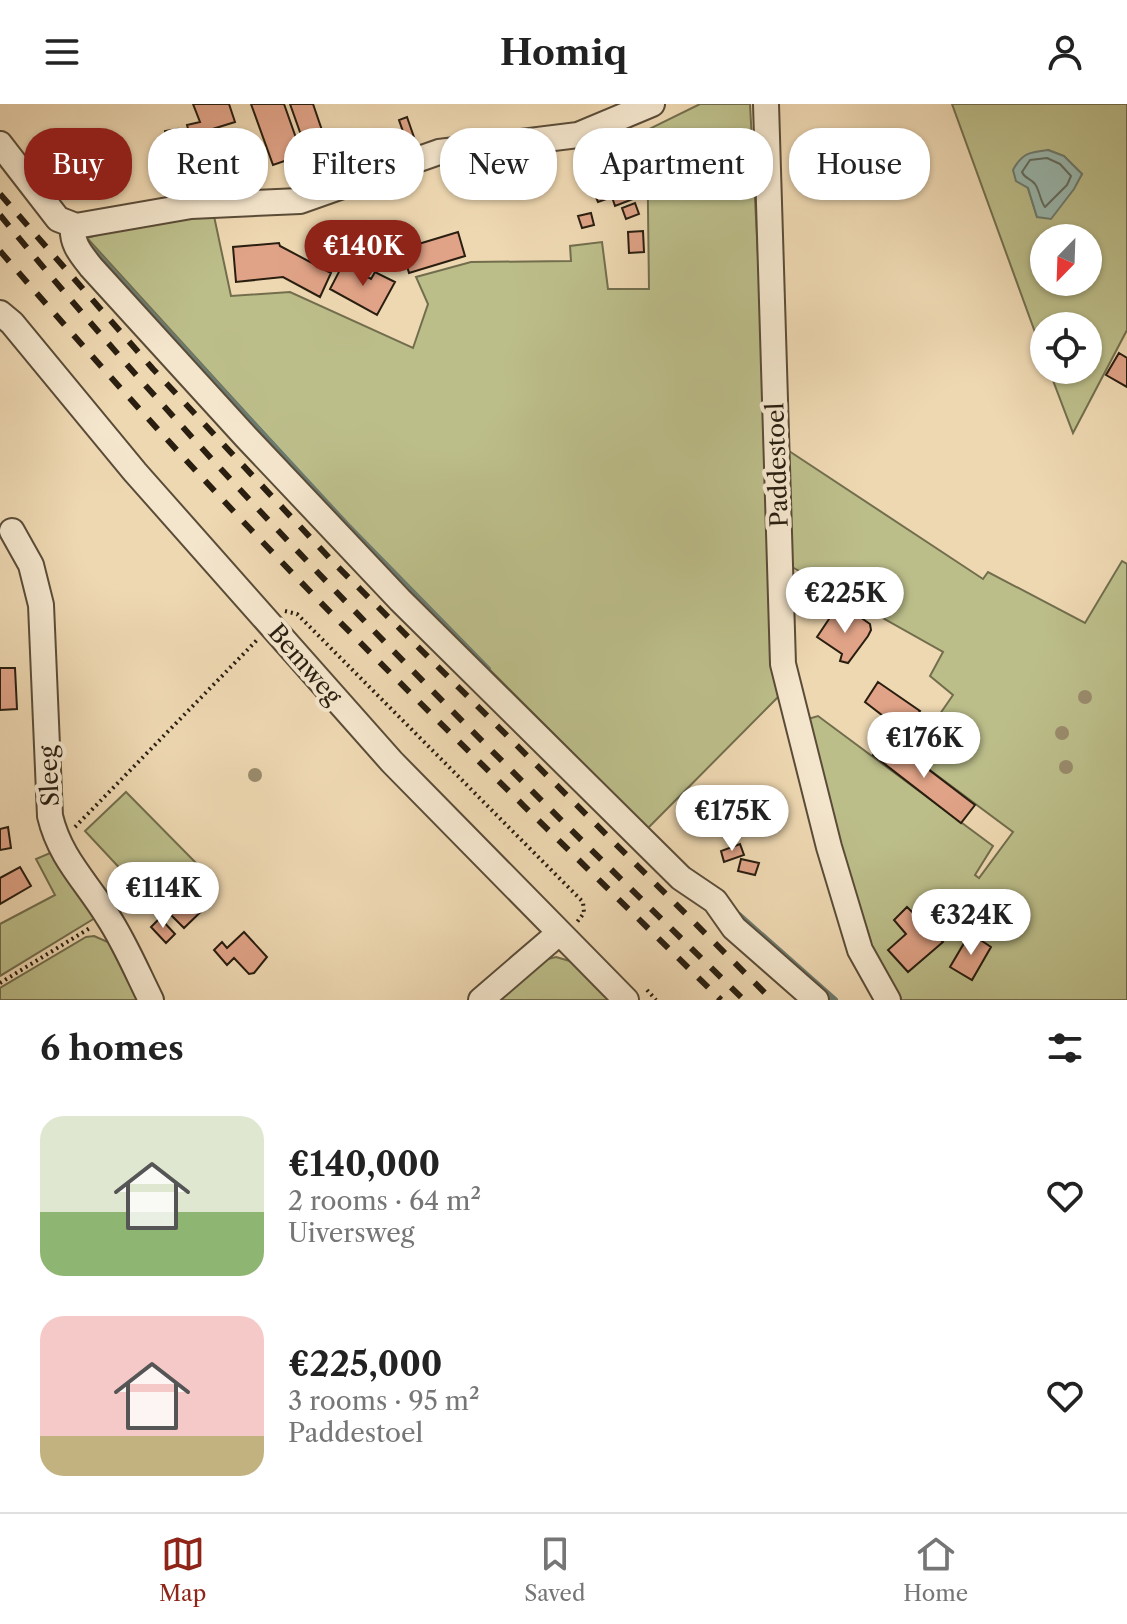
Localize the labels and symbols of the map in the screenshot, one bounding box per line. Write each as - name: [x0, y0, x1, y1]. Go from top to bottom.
- pin: €140K: [307, 220, 419, 288]
- north arrow: [1030, 224, 1102, 296]
- street label: Paddestoel: [760, 402, 794, 528]
- pin: €225K: [789, 567, 901, 635]
- street label: Bemweg: [262, 618, 348, 710]
- pin: €176K: [868, 712, 980, 780]
- street label: Sleeg: [33, 744, 65, 807]
- pin: €175K: [676, 785, 788, 853]
- pin: €114K: [107, 862, 219, 930]
- pin: €324K: [915, 889, 1027, 957]

